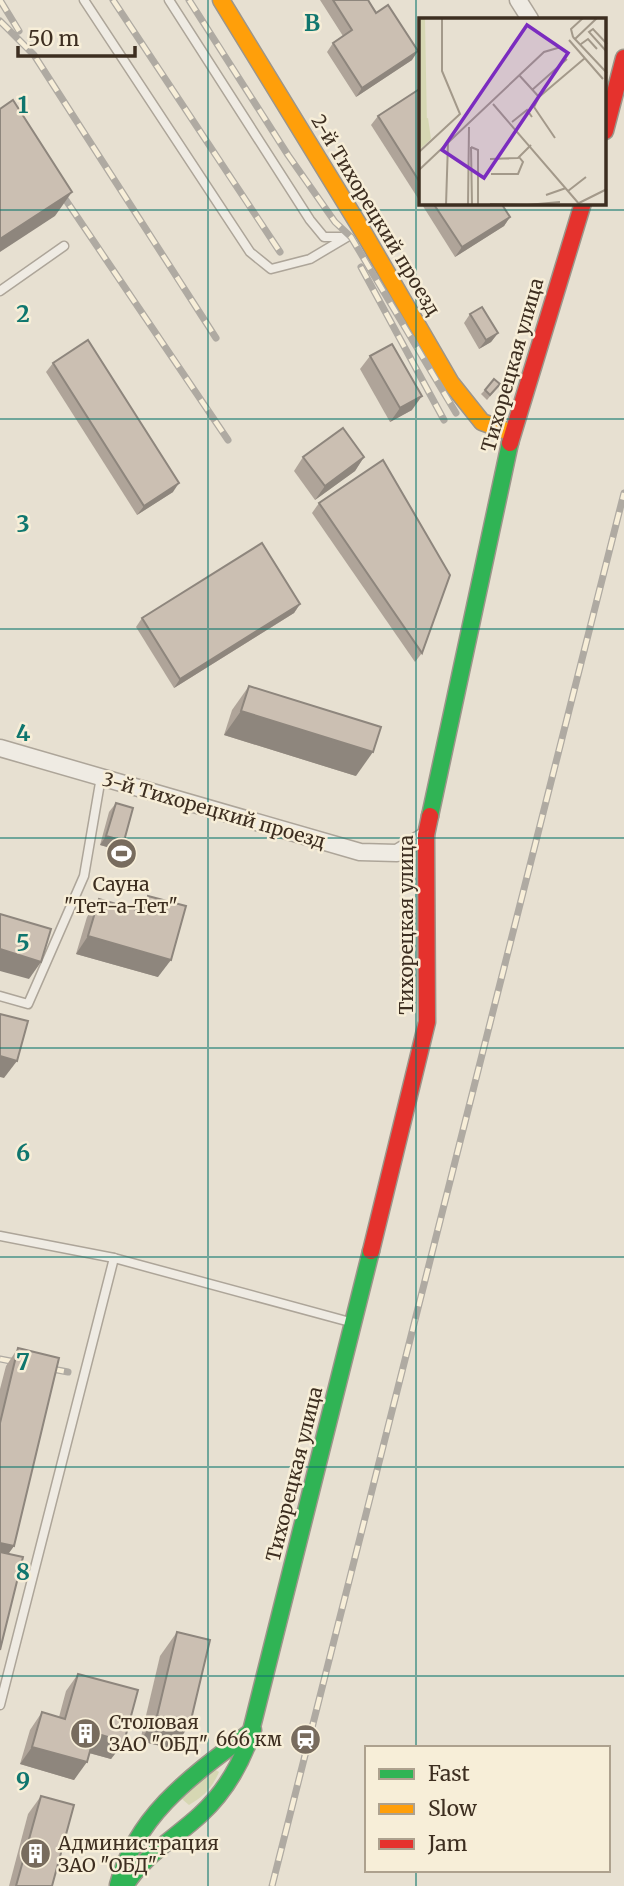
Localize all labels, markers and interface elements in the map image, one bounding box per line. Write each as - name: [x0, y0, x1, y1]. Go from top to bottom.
- text: B: [304, 8, 320, 37]
- scale bar: [18, 14, 135, 58]
- inset map: [419, 18, 606, 205]
- text: 50 m: [28, 25, 79, 52]
- text: 1: [18, 90, 29, 119]
- street label: 2-й Тихорецкий проезд: [306, 110, 446, 320]
- street label: Тихорецкая улица: [476, 275, 548, 455]
- text: 2: [16, 299, 30, 328]
- text: 3: [16, 509, 30, 538]
- text: 4: [16, 718, 31, 747]
- street label: 3-й Тихорецкий проезд: [100, 767, 328, 853]
- street label: Тихорецкая улица: [394, 835, 418, 1015]
- sports icon: Сауна "Тет-а-Тет": [104, 836, 138, 870]
- place label: Сауна "Тет-а-Тет": [64, 872, 178, 918]
- text: 5: [16, 928, 30, 957]
- text: 6: [16, 1138, 30, 1167]
- text: 7: [16, 1347, 30, 1376]
- street label: Тихорецкая улица: [261, 1384, 327, 1564]
- text: 8: [16, 1557, 30, 1586]
- place label: Столовая ЗАО "ОБД": [109, 1710, 208, 1756]
- building icon: Столовая ЗАО "ОБД": [69, 1716, 103, 1750]
- station icon: 666 км: [288, 1722, 322, 1756]
- place label: 666 км: [216, 1727, 282, 1751]
- legend: [365, 1746, 610, 1872]
- text: Fast: [428, 1760, 470, 1787]
- text: 9: [16, 1766, 30, 1795]
- text: Slow: [428, 1795, 477, 1822]
- text: Jam: [427, 1830, 467, 1857]
- place label: Администрация ЗАО "ОБД": [57, 1831, 219, 1877]
- building icon: Администрация ЗАО "ОБД": [18, 1837, 52, 1871]

